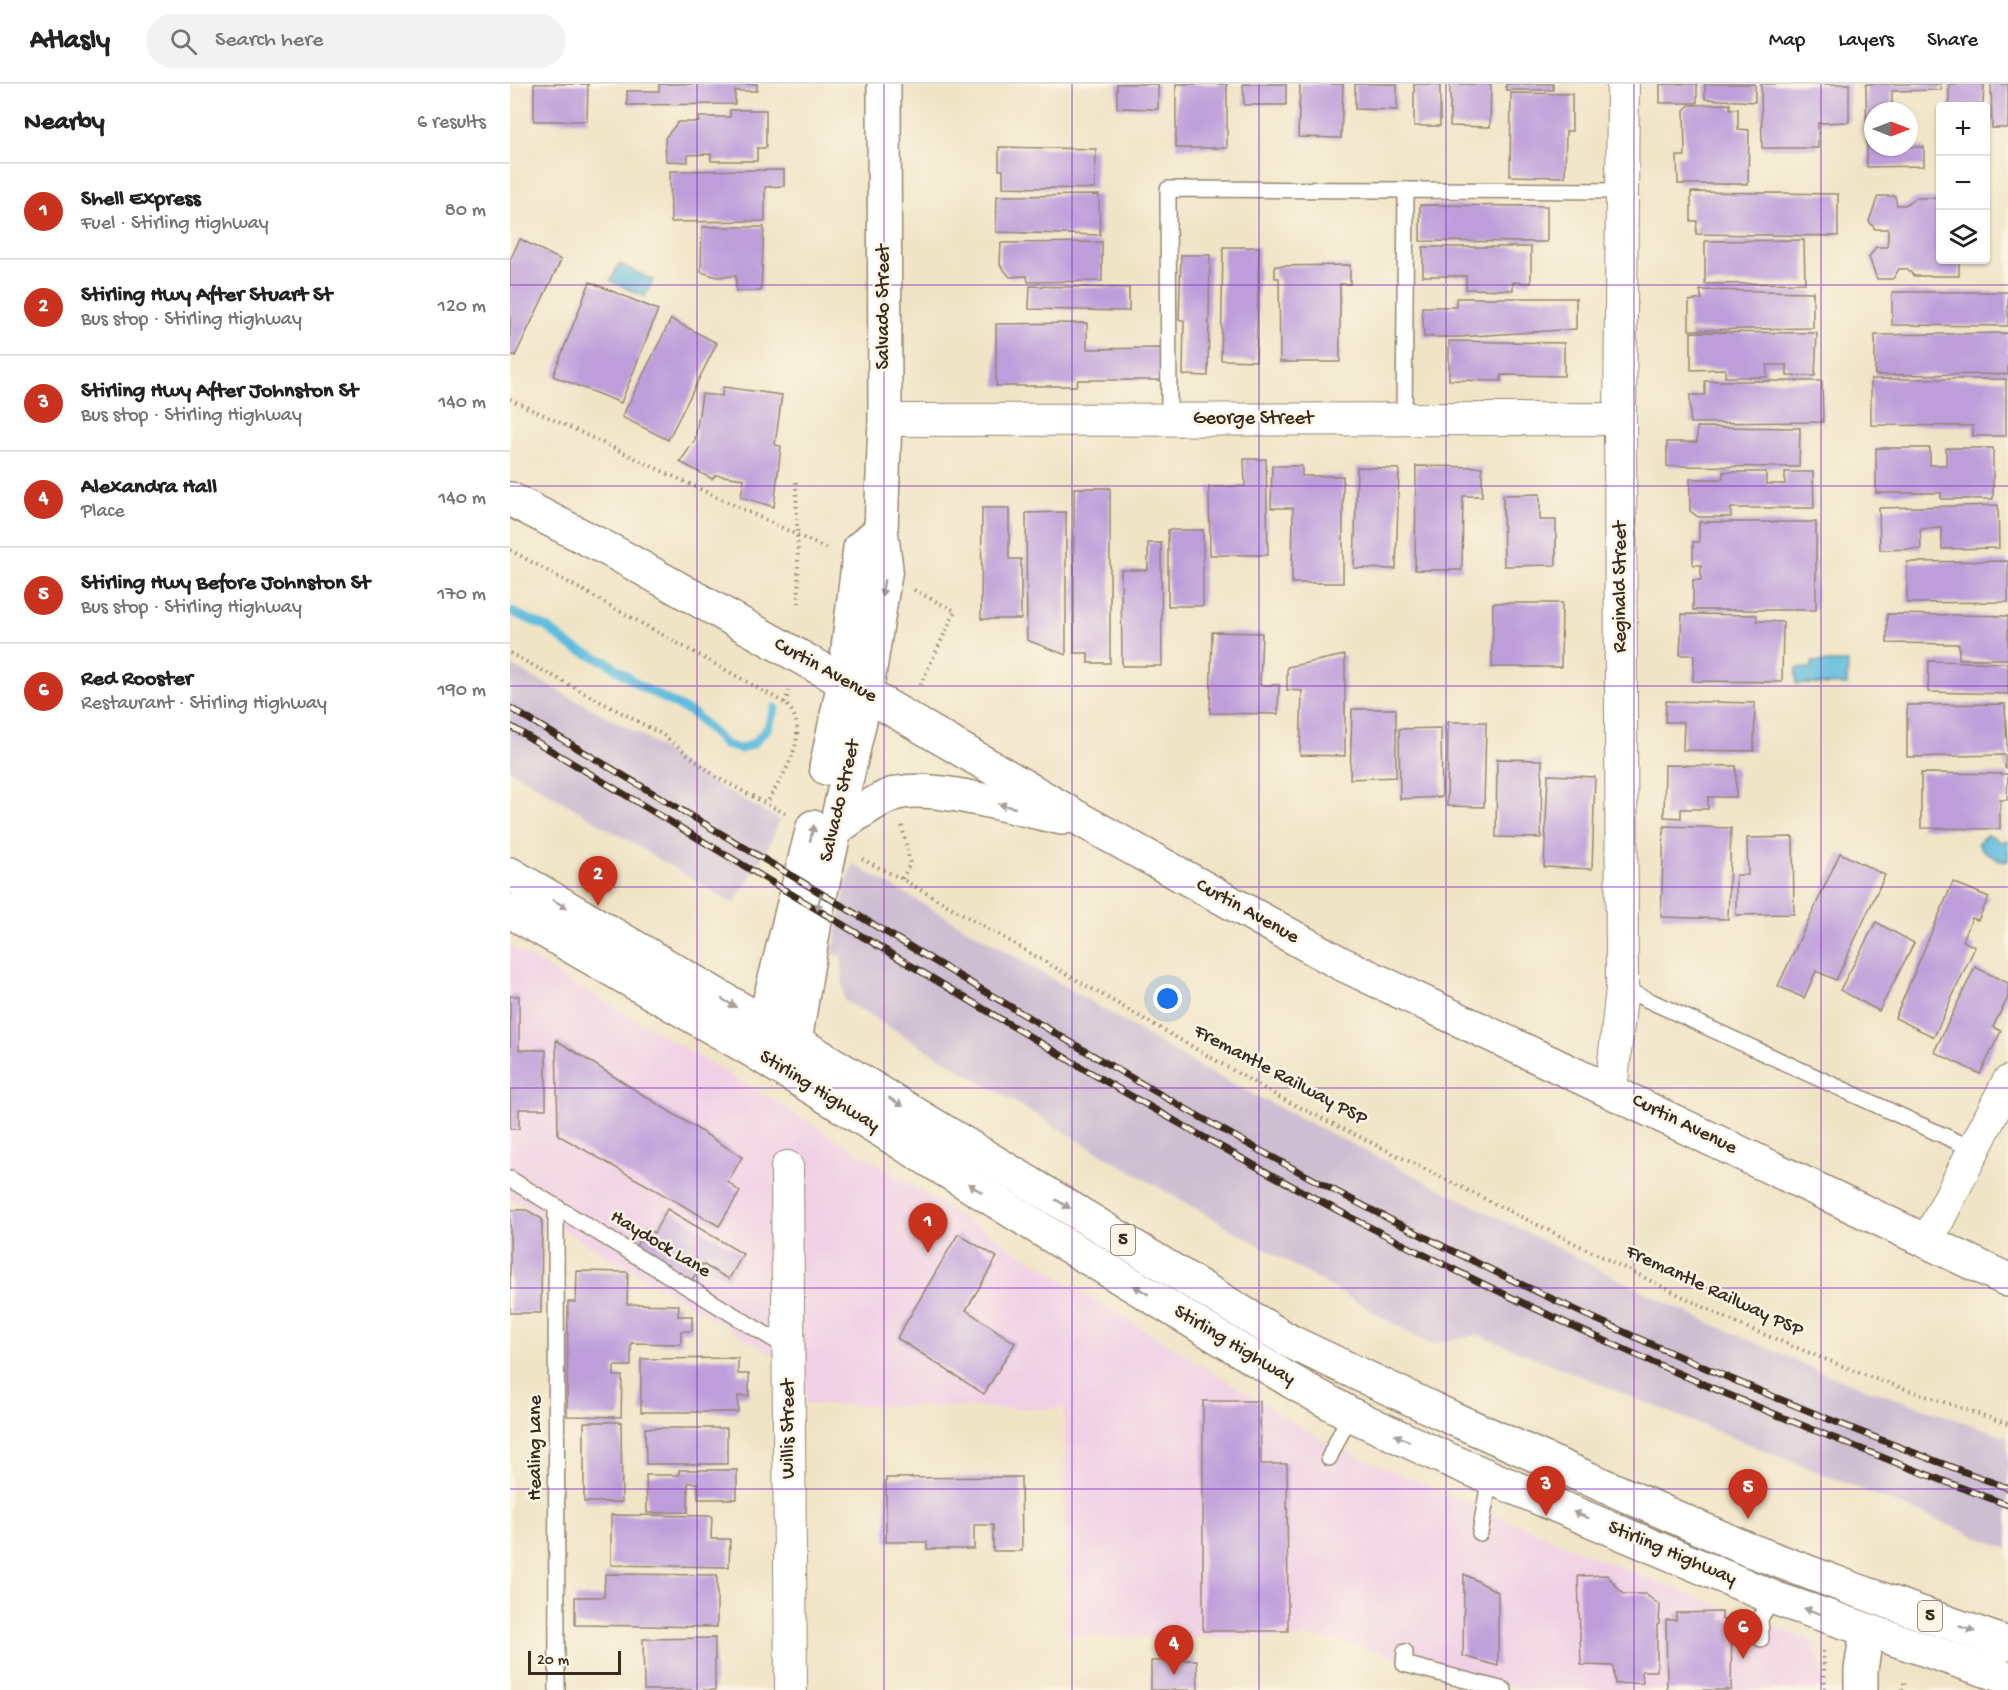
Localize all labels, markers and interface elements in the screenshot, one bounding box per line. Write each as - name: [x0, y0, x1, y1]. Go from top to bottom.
- search box: [146, 14, 566, 68]
- text: Atlasly: [30, 25, 110, 58]
- icon: search: [167, 25, 200, 58]
- text: Search here: [215, 28, 323, 54]
- text: Map: [1769, 29, 1805, 54]
- text: Layers: [1838, 29, 1894, 54]
- text: Share: [1927, 29, 1978, 54]
- north arrow: [1864, 102, 1918, 156]
- map controls: [1936, 102, 1990, 264]
- button: +: [1936, 102, 1990, 156]
- text: Nearby: [24, 108, 105, 139]
- text: 6 results: [417, 112, 486, 135]
- button: −: [1936, 156, 1990, 210]
- text: Shell Express: [81, 187, 201, 213]
- text: 1: [39, 200, 48, 223]
- text: 80 m: [445, 200, 486, 223]
- button: layers: [1936, 210, 1990, 264]
- text: Fuel · Stirling Highway: [81, 213, 269, 236]
- street label: Salvado Street: [873, 243, 896, 369]
- text: Stirling Hwy After Stuart St: [81, 283, 332, 309]
- text: 2: [39, 296, 48, 319]
- text: 120 m: [438, 296, 486, 319]
- text: Bus stop · Stirling Highway: [81, 309, 302, 332]
- text: Stirling Hwy After Johnston St: [81, 379, 358, 405]
- text: 3: [38, 392, 49, 415]
- text: 140 m: [438, 392, 486, 415]
- text: Bus stop · Stirling Highway: [81, 405, 302, 428]
- street label: George Street: [1193, 408, 1315, 431]
- text: Alexandra Hall: [81, 475, 217, 501]
- text: 4: [39, 488, 48, 511]
- text: 140 m: [438, 488, 486, 511]
- text: Place: [81, 501, 125, 524]
- street label: Reginald Street: [1610, 520, 1633, 653]
- text: Stirling Hwy Before Johnston St: [81, 571, 370, 597]
- one-way arrow: [878, 578, 887, 597]
- text: 5: [38, 584, 49, 607]
- text: 170 m: [437, 584, 486, 607]
- text: Bus stop · Stirling Highway: [81, 597, 302, 620]
- street label: Curtin Avenue: [769, 633, 881, 709]
- text: Red Rooster: [81, 667, 193, 693]
- text: 6: [38, 680, 49, 703]
- text: 190 m: [438, 680, 486, 703]
- text: Restaurant · Stirling Highway: [81, 693, 327, 716]
- street label: Salvado Street: [816, 736, 867, 864]
- one-way arrow: [997, 801, 1016, 811]
- one-way arrow: [807, 824, 817, 842]
- pin: 2: [578, 856, 617, 906]
- street label: Curtin Avenue: [1191, 874, 1303, 950]
- one-way arrow: [813, 893, 823, 911]
- one-way arrow: [552, 899, 569, 909]
- your location: [1153, 984, 1182, 1013]
- one-way arrow: [721, 997, 737, 1008]
- street label: Fremantle Railway PSP: [1189, 1020, 1371, 1132]
- street label: Stirling Highway: [755, 1046, 884, 1138]
- street label: Curtin Avenue: [1628, 1090, 1741, 1161]
- one-way arrow: [888, 1097, 904, 1108]
- one-way arrow: [967, 1183, 983, 1194]
- one-way arrow: [1055, 1198, 1071, 1209]
- pin: 1: [908, 1204, 948, 1253]
- street label: Haydock Lane: [606, 1206, 715, 1284]
- road number: 5: [1111, 1225, 1135, 1255]
- street label: Fremantle Railway PSP: [1621, 1240, 1807, 1344]
- one-way arrow: [1133, 1284, 1149, 1295]
- street label: Stirling Highway: [1169, 1301, 1299, 1391]
- street label: Willis Street: [778, 1377, 801, 1479]
- street label: Healing Lane: [525, 1395, 548, 1501]
- one-way arrow: [1393, 1434, 1410, 1443]
- pin: 3: [1526, 1466, 1566, 1516]
- pin: 5: [1728, 1470, 1768, 1519]
- one-way arrow: [1571, 1510, 1589, 1520]
- street label: Stirling Highway: [1604, 1517, 1740, 1592]
- road number: 5: [1918, 1601, 1942, 1631]
- one-way arrow: [1803, 1605, 1821, 1615]
- pin: 6: [1724, 1610, 1762, 1659]
- one-way arrow: [1958, 1625, 1976, 1635]
- pin: 4: [1154, 1626, 1194, 1675]
- scale bar: [528, 1648, 621, 1676]
- text: 20 m: [537, 1652, 569, 1671]

